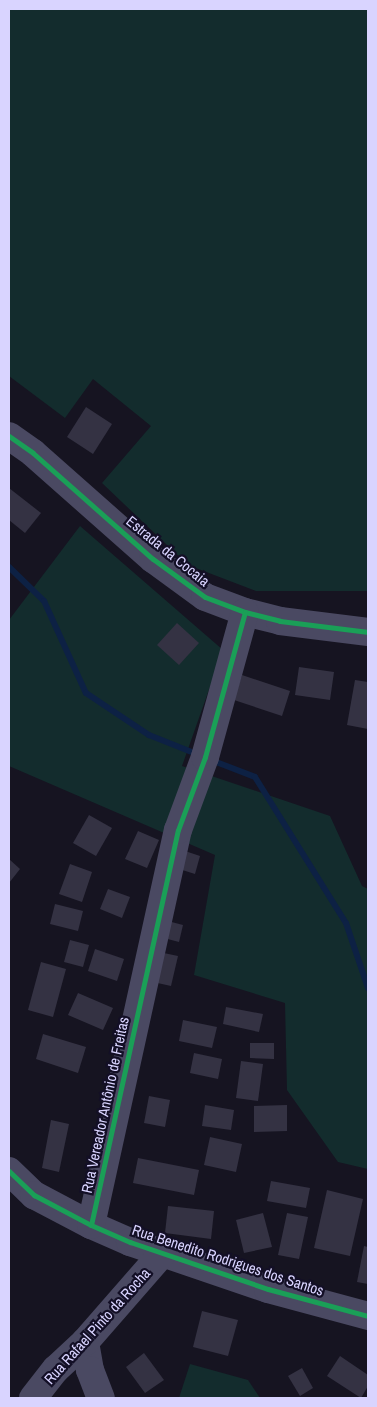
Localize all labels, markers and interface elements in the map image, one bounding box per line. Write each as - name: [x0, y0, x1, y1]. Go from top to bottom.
- street label: Estrada da Cocaia: [123, 512, 213, 590]
- street label: Rua Vereador Antônio de Freitas: [77, 1015, 133, 1195]
- street label: Rua Benedito Rodrigues dos Santos: [130, 1220, 326, 1300]
- street label: Rua Rafael Pinto da Rocha: [40, 1264, 154, 1388]

